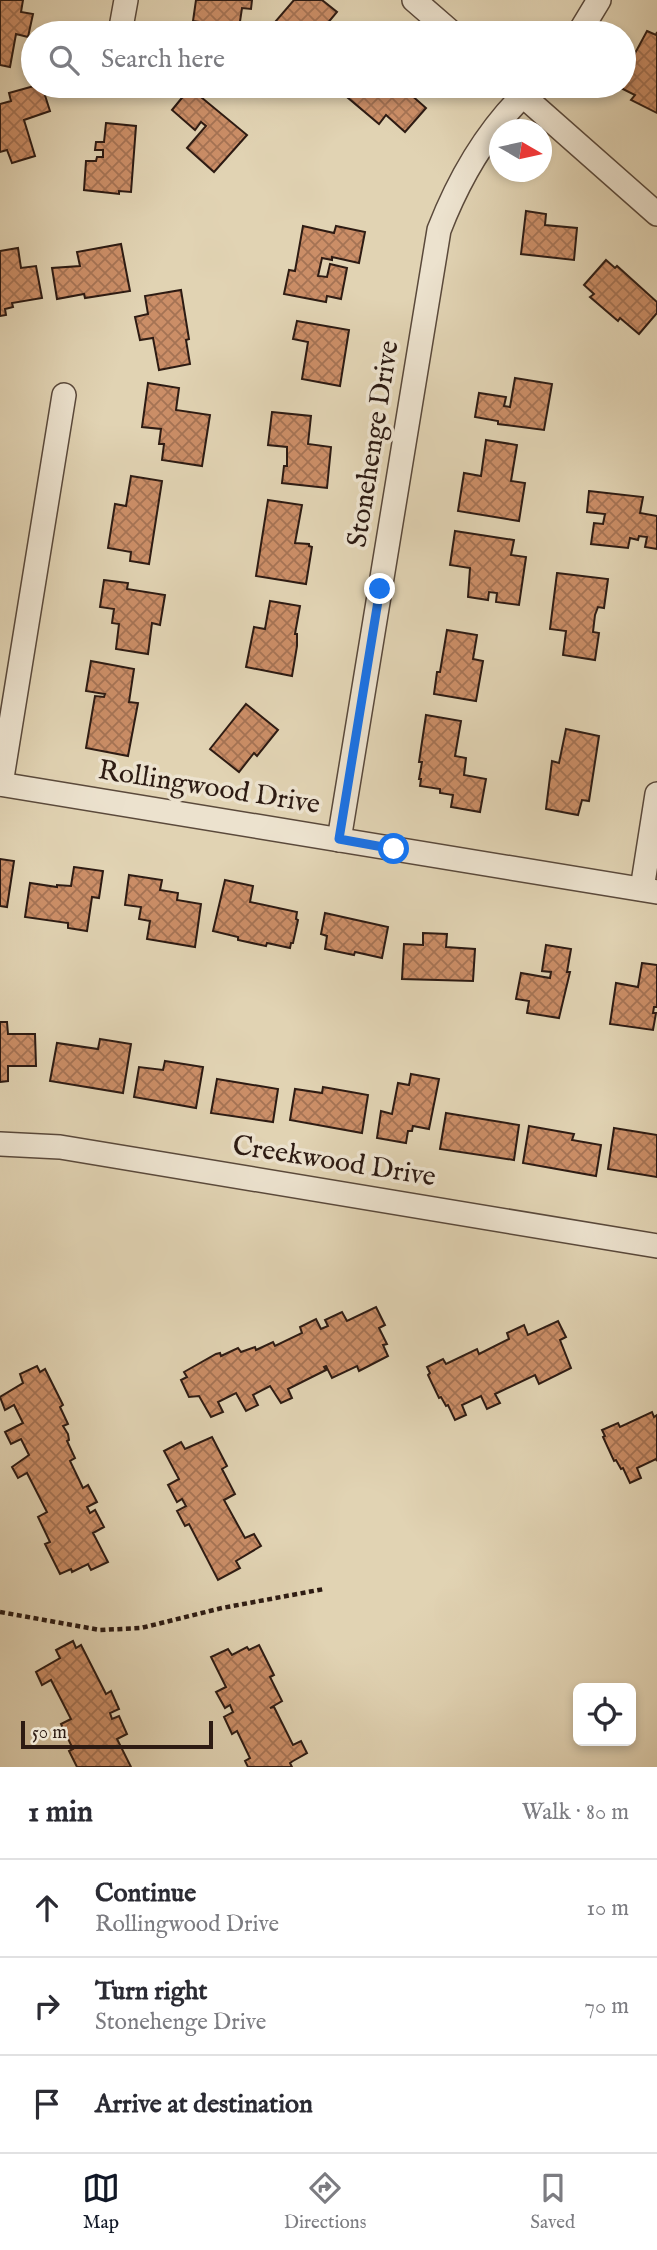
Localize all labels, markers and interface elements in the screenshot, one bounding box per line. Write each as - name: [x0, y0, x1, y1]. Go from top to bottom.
- search box: [21, 21, 636, 98]
- icon: search: [45, 41, 83, 79]
- text: Search here: [101, 43, 225, 76]
- north arrow: [489, 119, 552, 182]
- street label: Stonehenge Drive: [340, 338, 408, 550]
- route end: [364, 573, 395, 604]
- street label: Rollingwood Drive: [96, 753, 323, 823]
- route start: [378, 833, 409, 864]
- street label: Creekwood Drive: [230, 1129, 438, 1195]
- map controls: [573, 1683, 636, 1746]
- button: locate: [573, 1683, 636, 1746]
- scale bar: [21, 1718, 214, 1750]
- text: 50 m: [32, 1721, 67, 1745]
- text: 1 min: [28, 1794, 93, 1832]
- text: Walk · 80 m: [522, 1798, 629, 1827]
- text: Continue: [95, 1877, 196, 1910]
- icon: ahead: [28, 1889, 66, 1927]
- text: 10 m: [586, 1894, 629, 1923]
- text: Rollingwood Drive: [95, 1910, 279, 1939]
- text: Turn right: [95, 1975, 208, 2008]
- icon: right: [28, 1987, 66, 2025]
- text: 70 m: [584, 1992, 629, 2021]
- text: Stonehenge Drive: [95, 2008, 266, 2037]
- icon: arrive: [28, 2085, 66, 2123]
- text: Arrive at destination: [95, 2088, 313, 2121]
- tab: Map: [82, 2169, 120, 2235]
- tab: Directions: [284, 2169, 366, 2235]
- tab: Saved: [530, 2169, 575, 2235]

